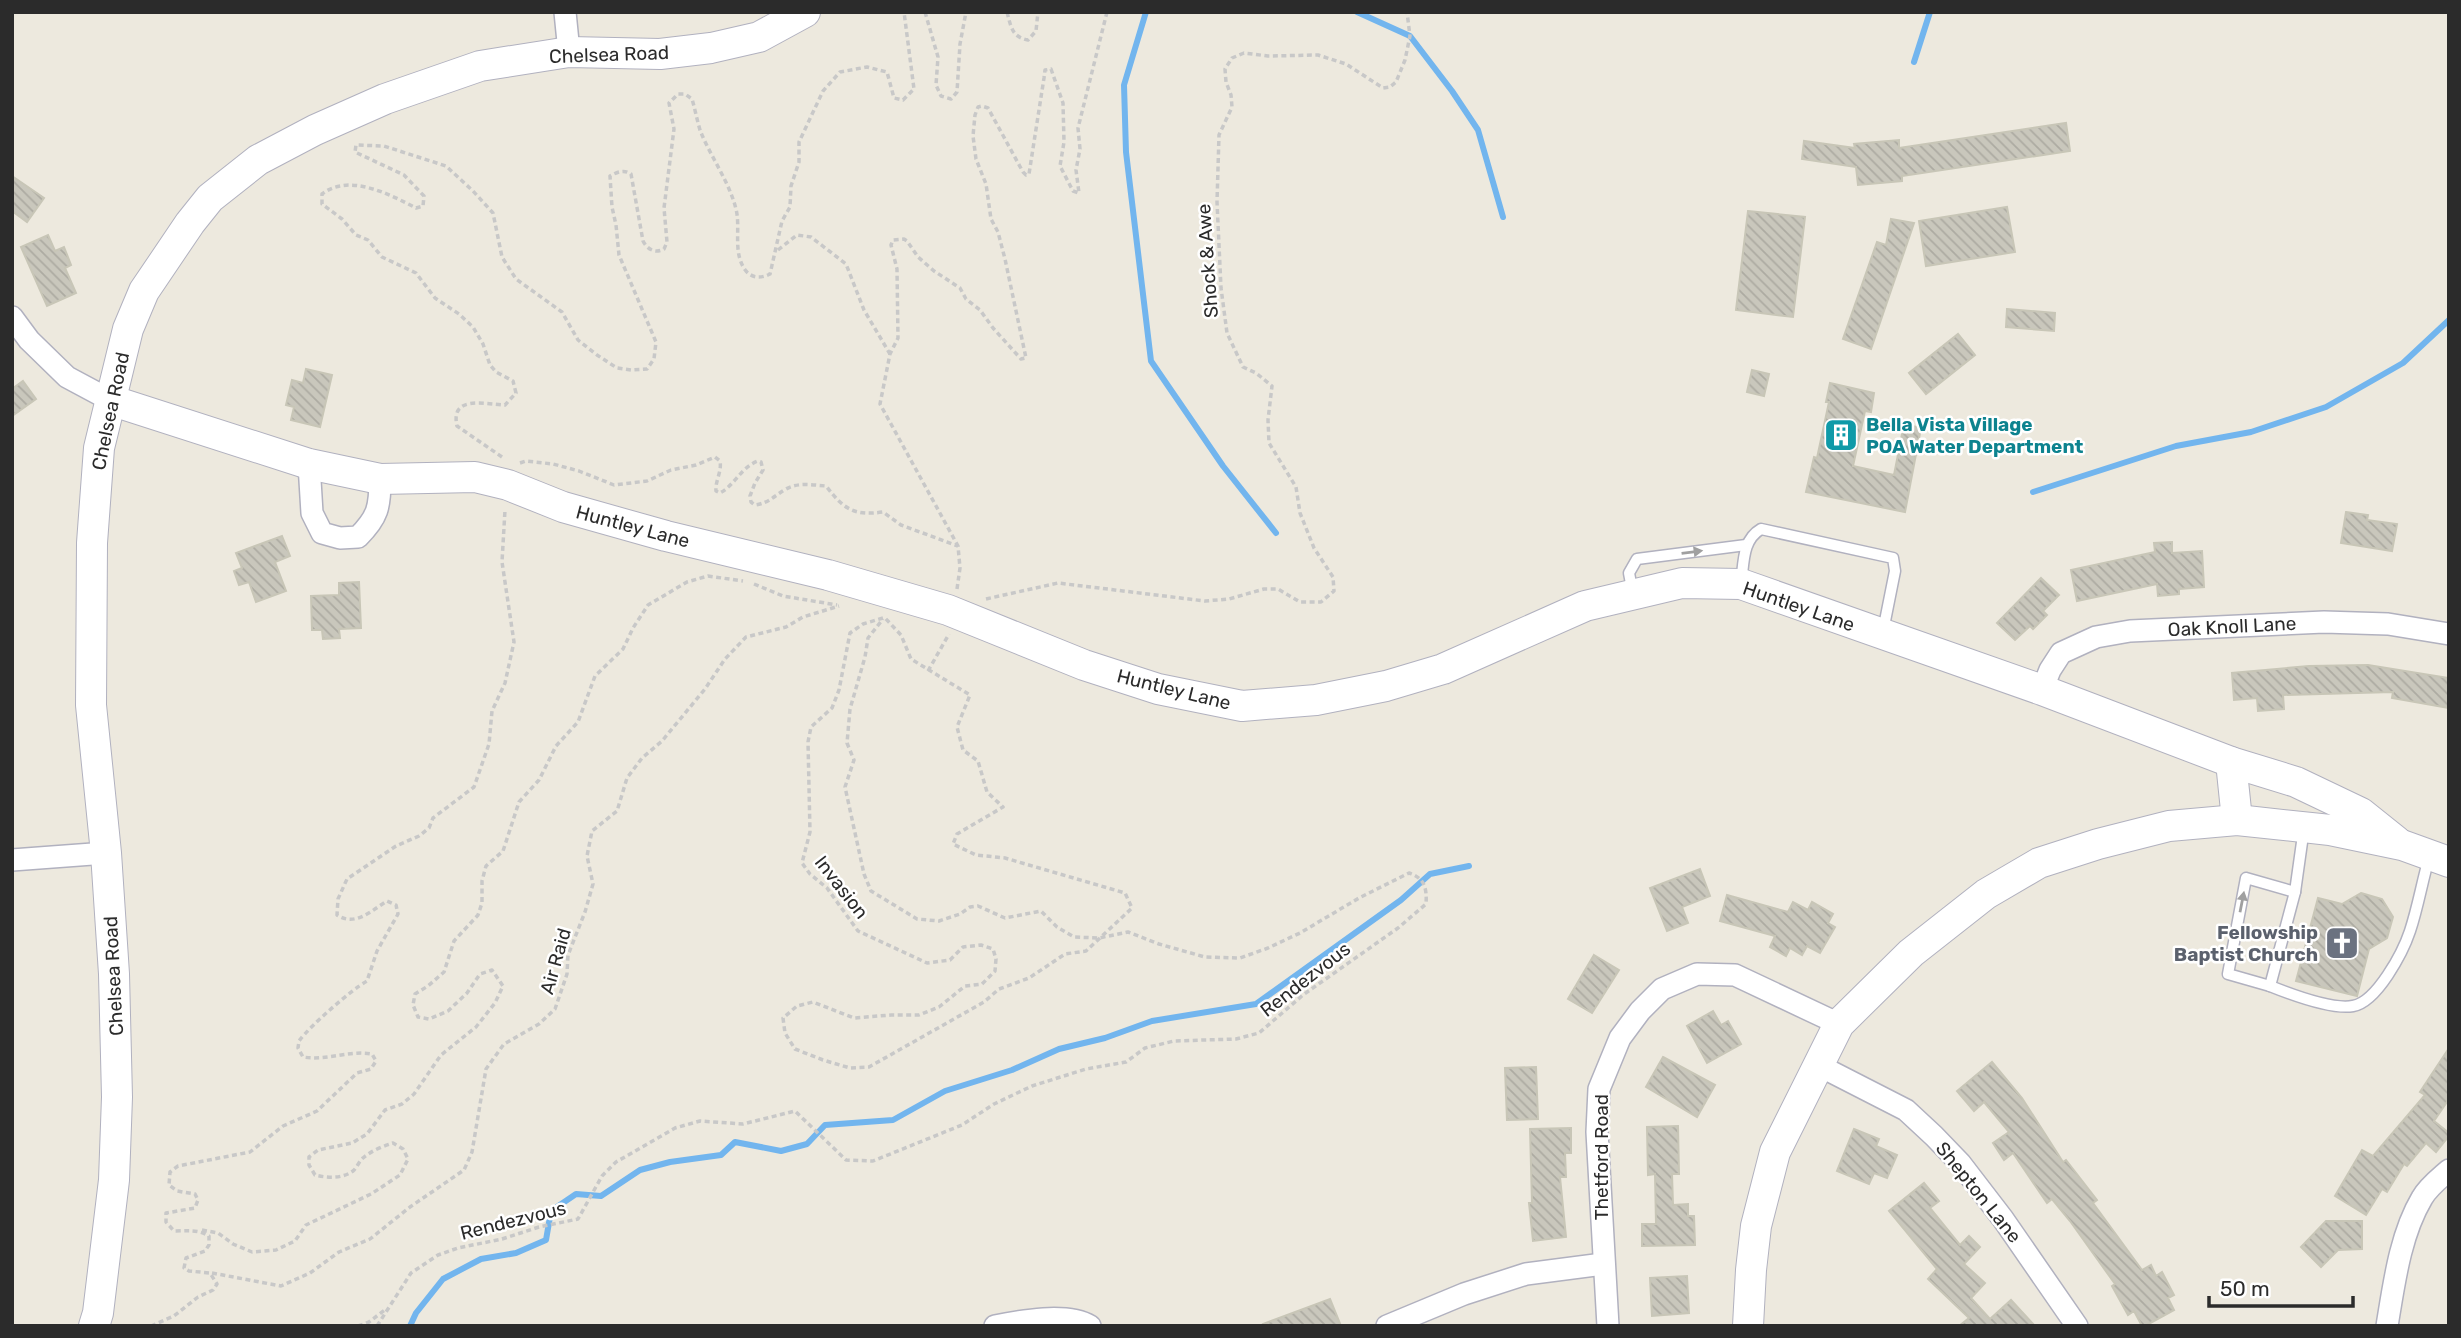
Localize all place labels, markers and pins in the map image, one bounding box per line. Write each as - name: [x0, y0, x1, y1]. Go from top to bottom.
- place label: Bella Vista Village POA Water Department: [1866, 413, 2084, 458]
- building icon: Bella Vista Village POA Water Department: [1822, 416, 1860, 454]
- place label: Fellowship Baptist Church: [2174, 921, 2318, 966]
- church icon: Fellowship Baptist Church: [2323, 924, 2361, 962]

